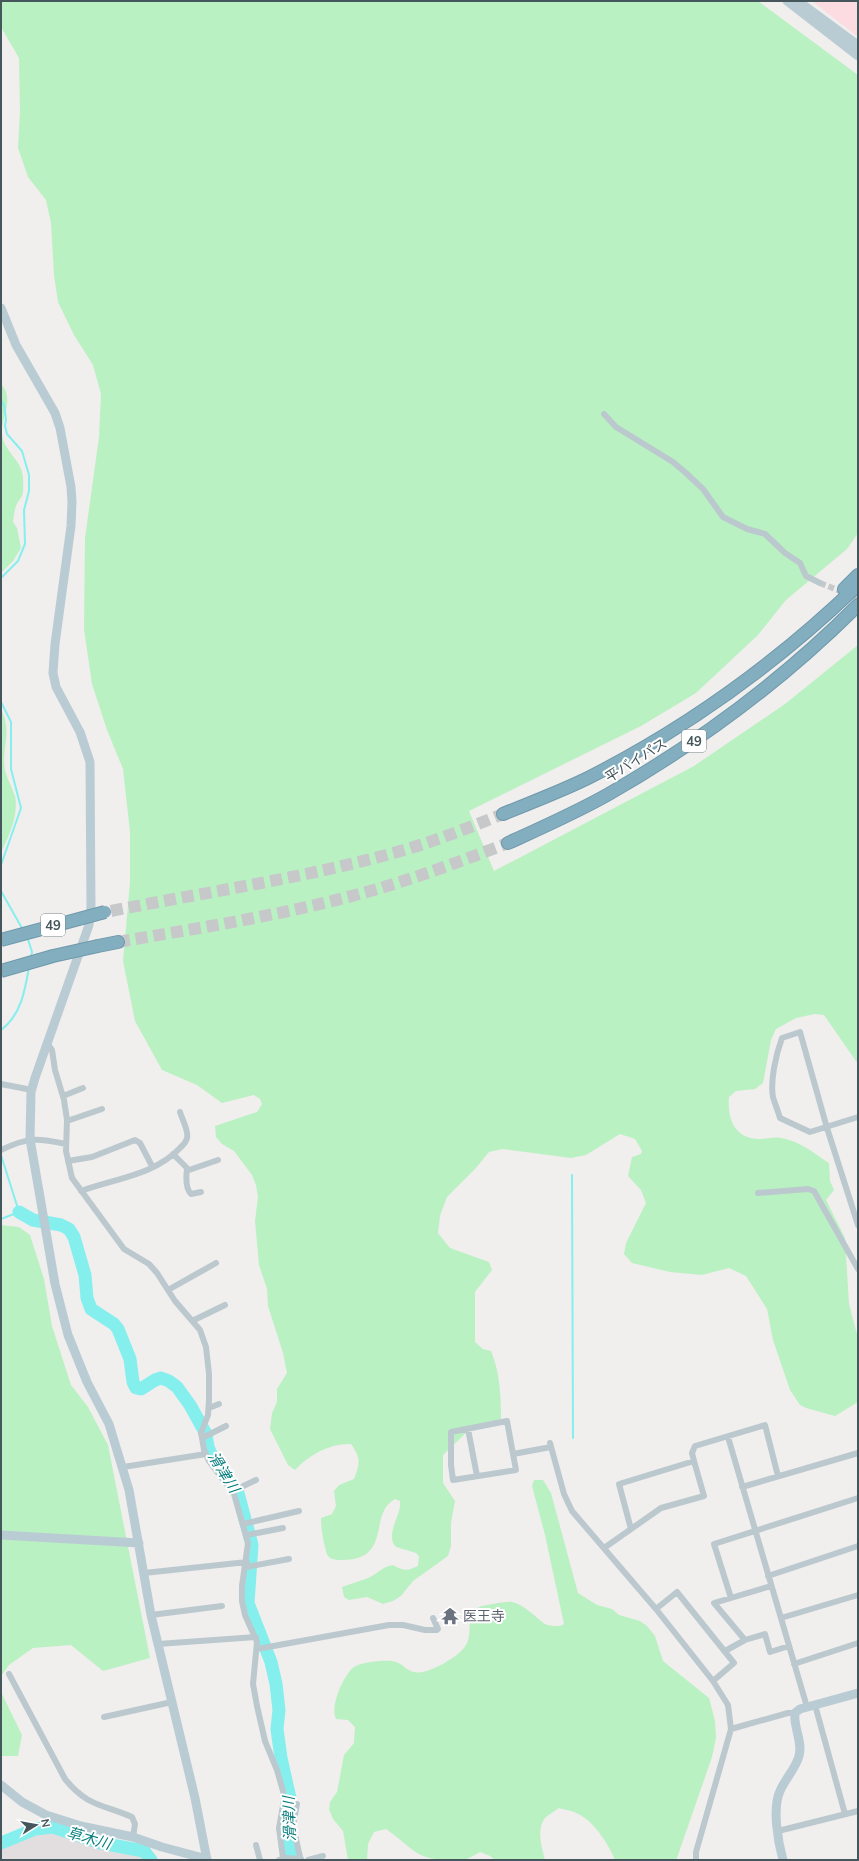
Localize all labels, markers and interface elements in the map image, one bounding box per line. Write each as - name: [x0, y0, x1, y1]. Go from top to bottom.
- road number: 49: [682, 730, 706, 752]
- street label: 平バイパス: [602, 734, 670, 786]
- road number: 49: [41, 914, 65, 936]
- water label: 滑津川: [204, 1448, 245, 1498]
- temple icon: 医王寺: [440, 1606, 460, 1626]
- place label: 医王寺: [463, 1607, 505, 1625]
- water label: 滑津川: [279, 1794, 299, 1842]
- north arrow: [16, 1805, 56, 1845]
- text: N: [38, 1818, 53, 1829]
- water label: 草木川: [65, 1823, 115, 1854]

